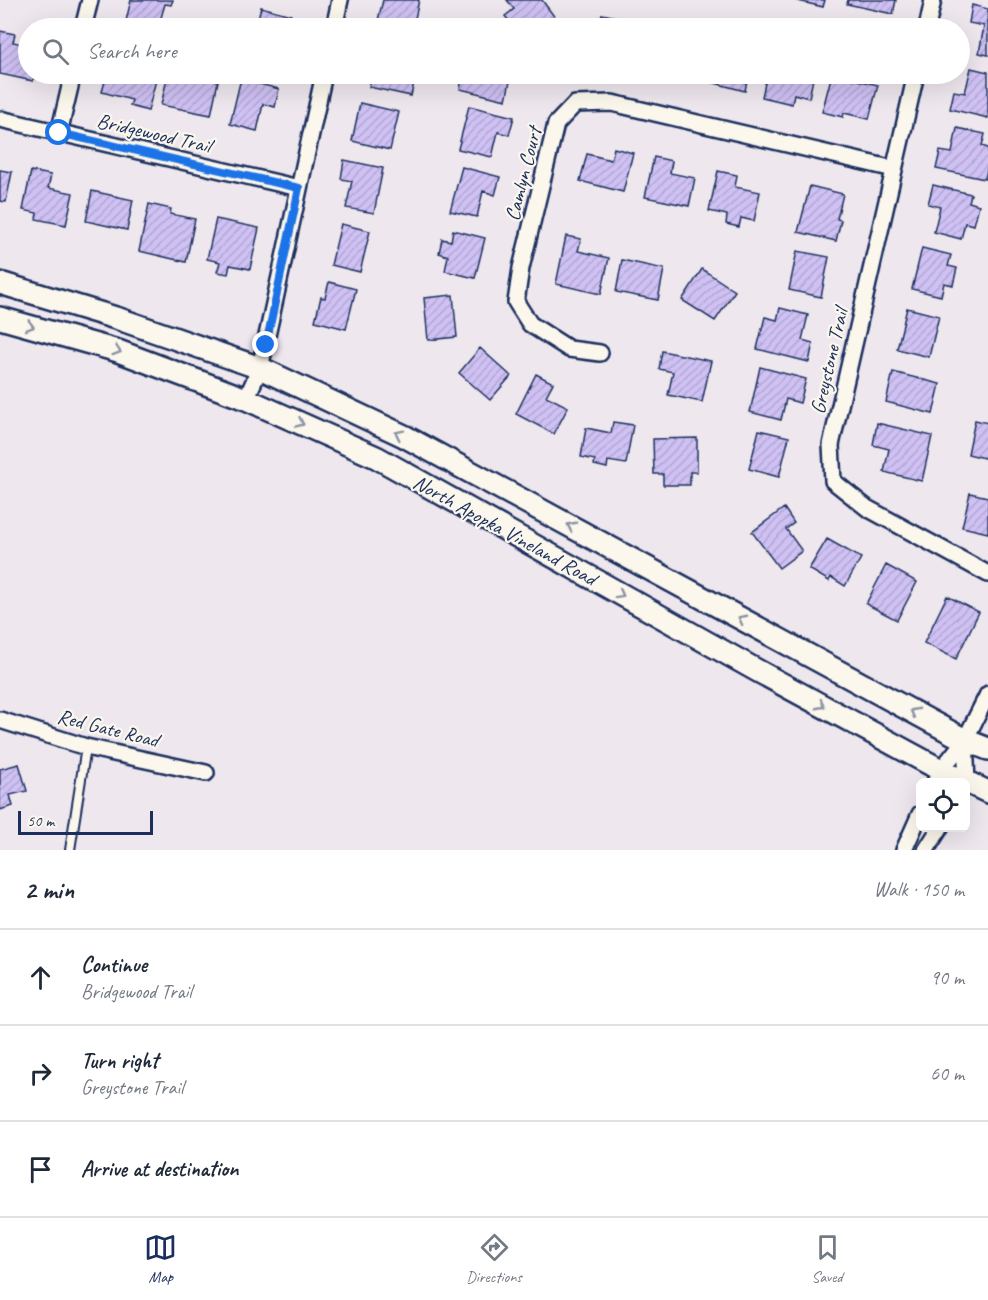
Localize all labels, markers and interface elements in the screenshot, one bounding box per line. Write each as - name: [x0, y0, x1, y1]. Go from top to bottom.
- search box: [18, 18, 970, 84]
- icon: search: [39, 35, 72, 68]
- text: Search here: [87, 37, 177, 65]
- street label: Bridgewood Trail: [95, 107, 217, 159]
- route start: [45, 119, 71, 145]
- street label: Camlyn Court: [499, 121, 548, 224]
- street label: Greystone Trail: [804, 302, 855, 416]
- one-way arrow: [24, 319, 35, 331]
- route end: [252, 331, 278, 357]
- one-way arrow: [111, 344, 122, 357]
- one-way arrow: [293, 416, 304, 428]
- one-way arrow: [395, 429, 406, 441]
- street label: North Apopka Vineland Road: [409, 469, 604, 593]
- one-way arrow: [567, 522, 577, 533]
- one-way arrow: [613, 587, 624, 598]
- one-way arrow: [738, 615, 749, 626]
- one-way arrow: [815, 698, 825, 709]
- street label: Red Gate Road: [55, 703, 164, 754]
- one-way arrow: [910, 708, 920, 719]
- map controls: [916, 778, 970, 832]
- button: locate: [916, 778, 970, 832]
- scale bar: [18, 808, 153, 836]
- text: 50 m: [27, 811, 54, 831]
- text: 2 min: [24, 873, 74, 906]
- text: Walk · 150 m: [874, 877, 964, 902]
- text: Continue: [81, 951, 147, 979]
- icon: ahead: [24, 961, 57, 994]
- text: 90 m: [930, 965, 964, 990]
- text: Bridgewood Trail: [81, 979, 192, 1004]
- text: Turn right: [81, 1047, 158, 1075]
- icon: right: [24, 1057, 57, 1090]
- text: 60 m: [930, 1061, 964, 1086]
- text: Greystone Trail: [81, 1075, 183, 1100]
- icon: arrive: [24, 1153, 57, 1186]
- text: Arrive at destination: [81, 1155, 238, 1183]
- tab: Map: [144, 1231, 177, 1287]
- tab: Directions: [466, 1231, 522, 1287]
- tab: Saved: [811, 1231, 844, 1287]

